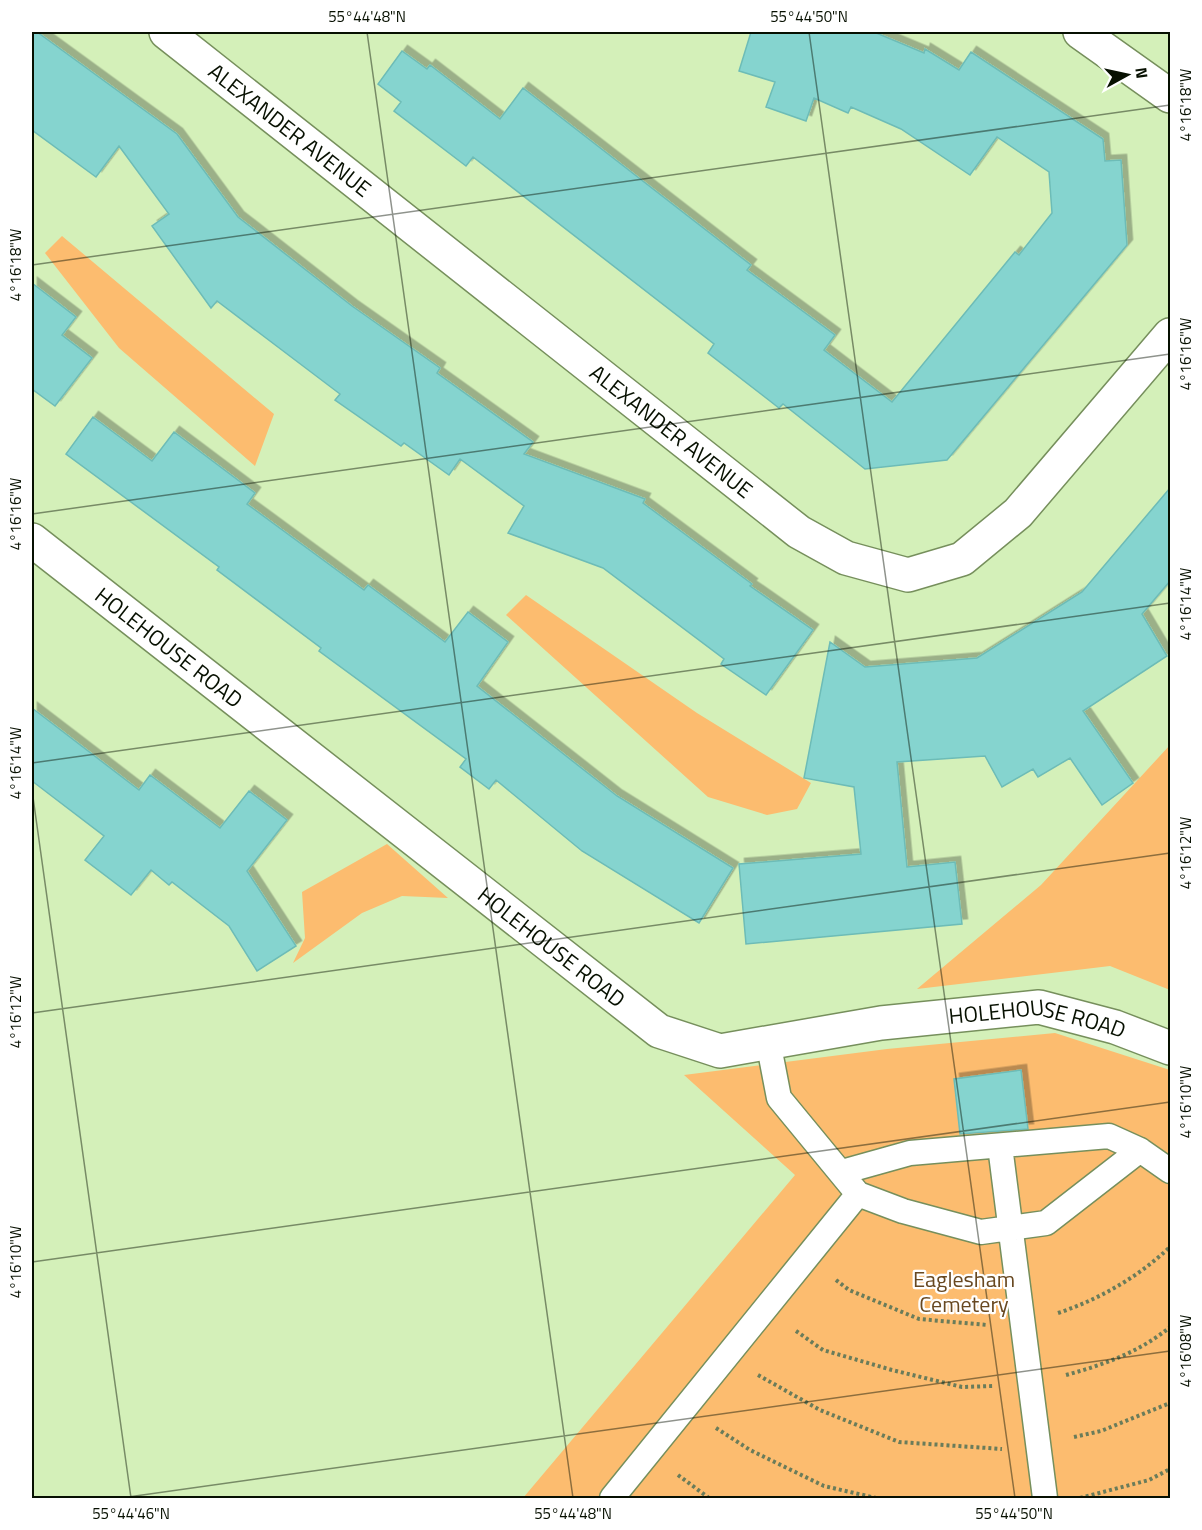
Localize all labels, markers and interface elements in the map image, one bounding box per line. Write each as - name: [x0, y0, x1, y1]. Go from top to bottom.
- text: 55°44'48"N: [328, 5, 406, 28]
- text: 55°44'50"N: [770, 5, 848, 28]
- north arrow: [1097, 45, 1157, 105]
- street label: ALEXANDER AVENUE: [201, 55, 379, 205]
- text: N: [1129, 66, 1155, 80]
- text: 4°16'18"W: [1174, 69, 1197, 141]
- text: 4°16'18"W: [4, 229, 27, 301]
- text: 4°16'16"W: [1174, 318, 1197, 390]
- street label: ALEXANDER AVENUE: [583, 356, 760, 506]
- text: 4°16'16"W: [4, 478, 27, 550]
- text: 4°16'14"W: [1174, 568, 1197, 640]
- street label: HOLEHOUSE ROAD: [88, 578, 250, 716]
- text: 4°16'14"W: [4, 727, 27, 799]
- text: 4°16'12"W: [1174, 817, 1197, 889]
- street label: HOLEHOUSE ROAD: [470, 878, 633, 1016]
- text: 4°16'12"W: [4, 976, 27, 1048]
- street label: HOLEHOUSE ROAD: [947, 990, 1131, 1047]
- text: 4°16'10"W: [1174, 1066, 1197, 1138]
- text: 4°16'10"W: [4, 1226, 27, 1298]
- park label: Eaglesham Cemetery: [913, 1262, 1015, 1321]
- text: 4°16'08"W: [1174, 1315, 1197, 1387]
- text: 55°44'46"N: [92, 1502, 170, 1525]
- text: 55°44'48"N: [534, 1502, 612, 1525]
- text: 55°44'50"N: [975, 1502, 1053, 1525]

